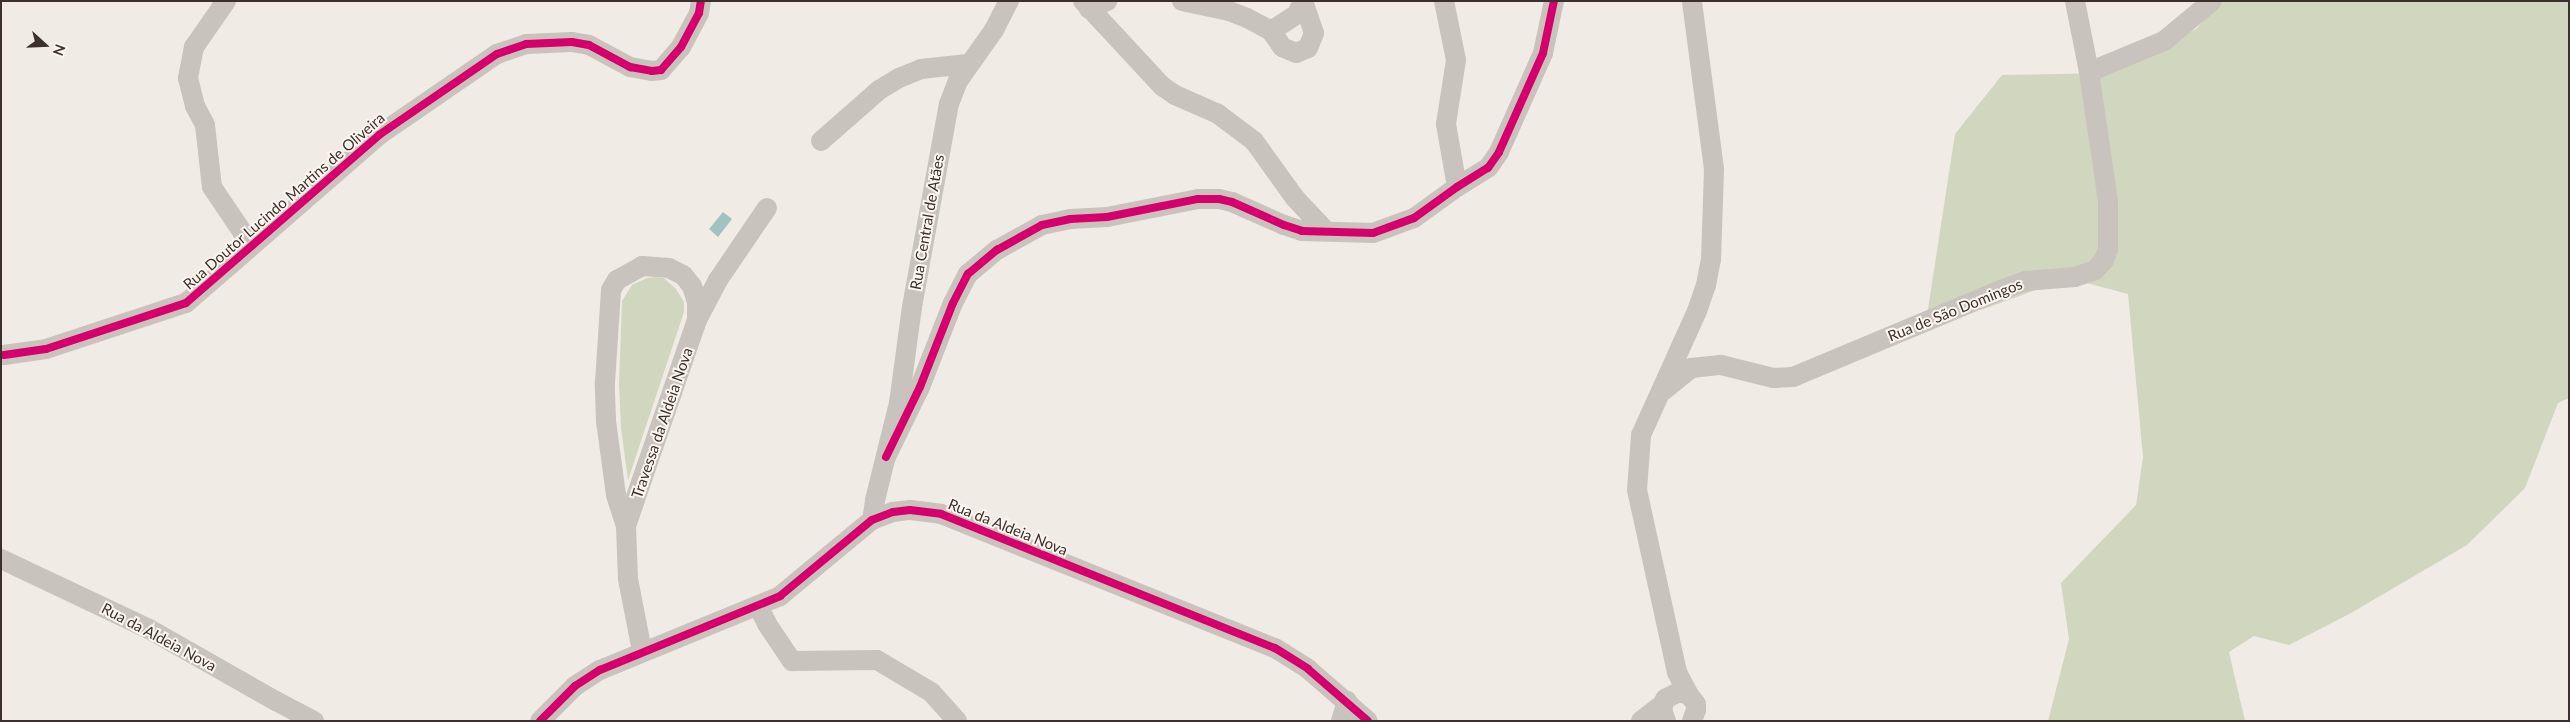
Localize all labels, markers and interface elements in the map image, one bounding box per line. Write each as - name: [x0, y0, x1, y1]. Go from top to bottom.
- north arrow: [20, 20, 70, 70]
- text: N: [50, 42, 69, 58]
- street label: Rua Doutor Lucindo Martins de Oliveira: [180, 109, 388, 293]
- street label: Rua Central de Atães: [906, 153, 948, 291]
- street label: Rua de São Domingos: [1885, 275, 2025, 345]
- street label: Travessa da Aldeia Nova: [628, 345, 696, 501]
- street label: Rua da Aldeia Nova: [945, 495, 1071, 559]
- street label: Rua da Aldeia Nova: [98, 599, 220, 675]

